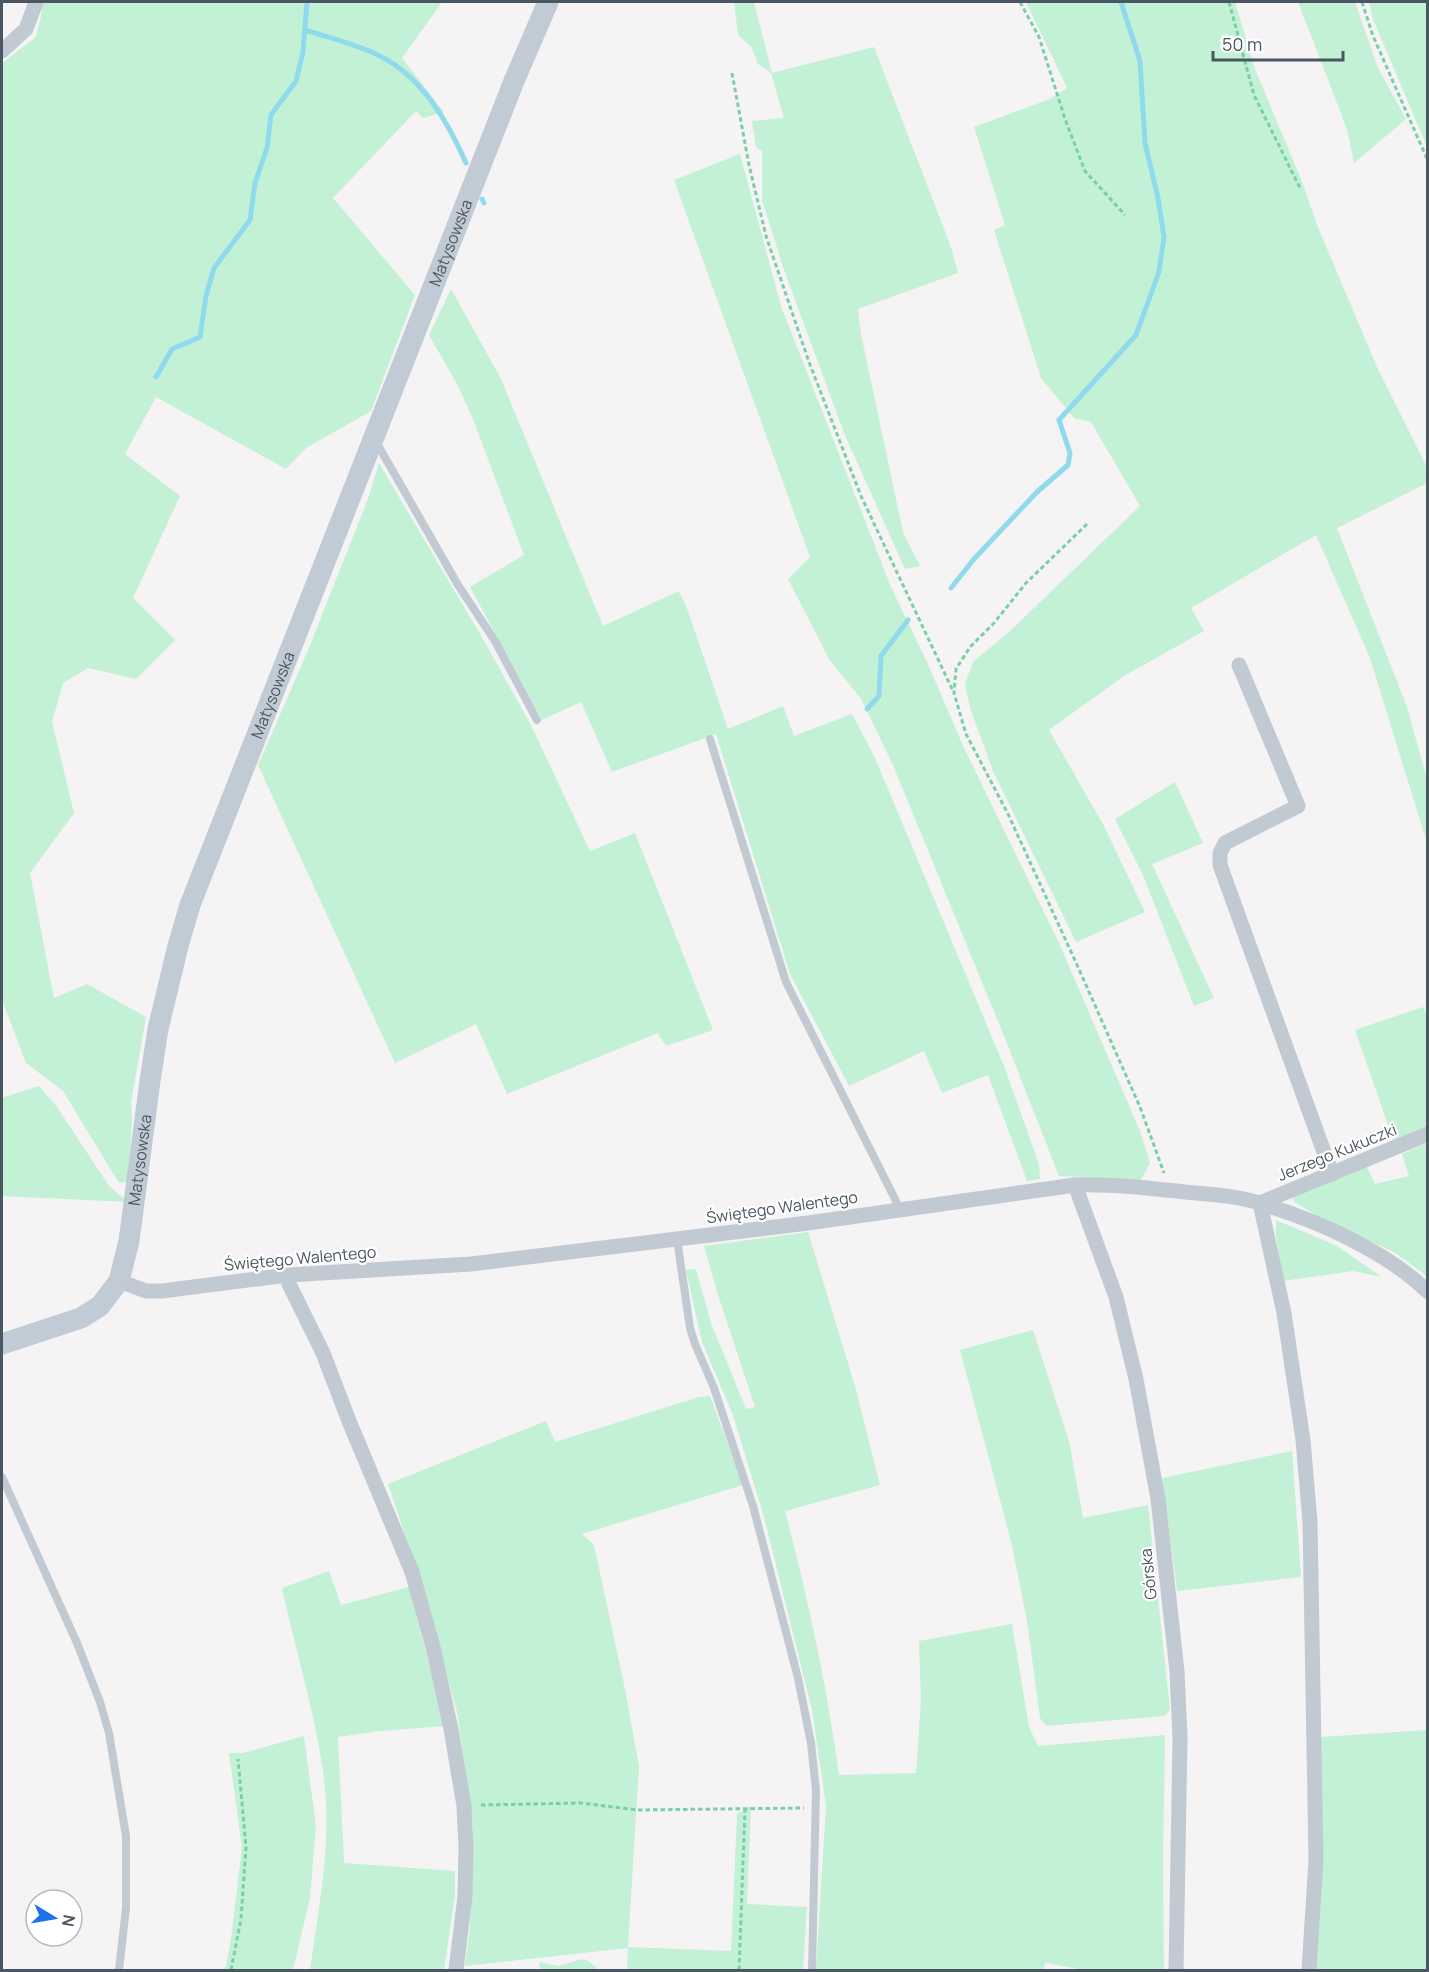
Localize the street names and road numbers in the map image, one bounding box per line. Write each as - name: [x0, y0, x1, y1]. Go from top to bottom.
- street label: Matysowska: [423, 196, 477, 289]
- street label: Matysowska: [246, 648, 300, 742]
- street label: Matysowska: [123, 1113, 157, 1207]
- street label: Jerzego Kukuczki: [1274, 1118, 1400, 1186]
- street label: Świętego Walentego: [705, 1185, 859, 1229]
- street label: Świętego Walentego: [223, 1240, 377, 1276]
- street label: Górska: [1134, 1547, 1162, 1601]

